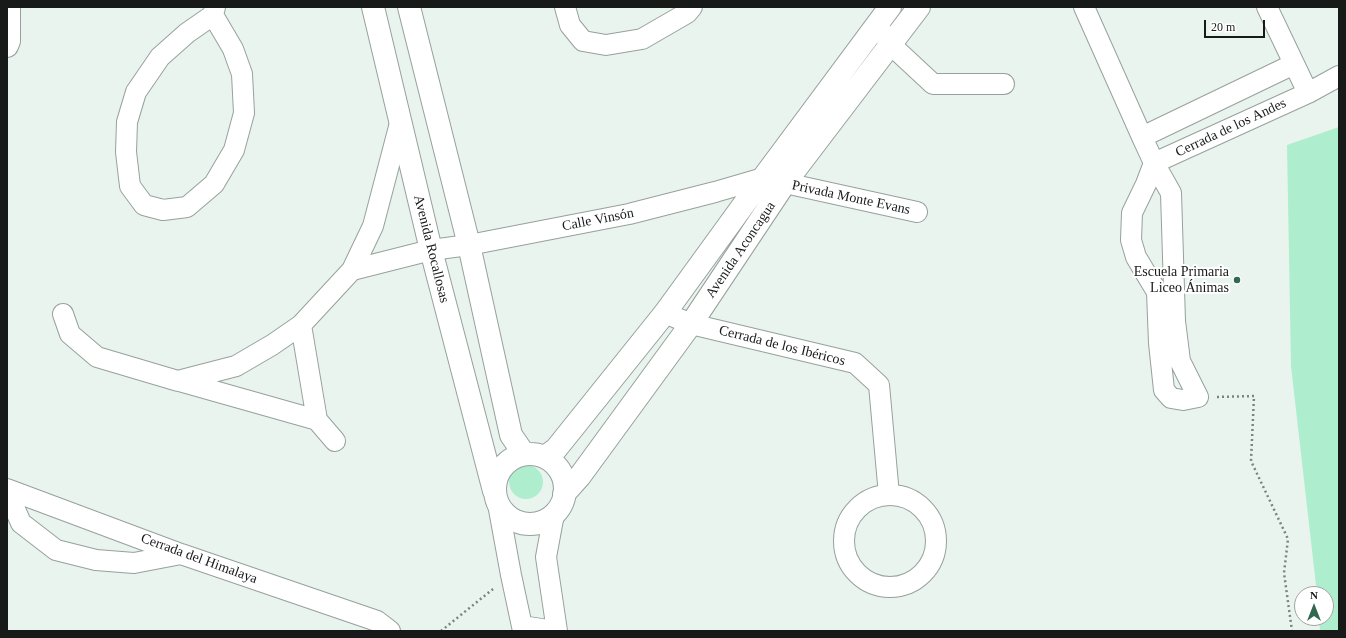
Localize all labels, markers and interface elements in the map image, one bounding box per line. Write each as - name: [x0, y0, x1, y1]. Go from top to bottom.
- scale bar: [1206, 12, 1267, 38]
- text: 20 m: [1211, 20, 1235, 34]
- street label: Cerrada de los Andes: [1173, 95, 1289, 161]
- street label: Privada Monte Evans: [790, 177, 912, 219]
- street label: Avenida Rocallosas: [409, 193, 453, 305]
- street label: Avenida Aconcagua: [702, 199, 780, 301]
- street label: Calle Vinsón: [561, 205, 635, 235]
- place label: Escuela Primaria Liceo Ánimas: [1134, 264, 1229, 296]
- marker: Escuela Primaria Liceo Ánimas: [1232, 275, 1242, 285]
- street label: Cerrada de los Ibéricos: [717, 322, 847, 370]
- street label: Cerrada del Himalaya: [138, 530, 260, 588]
- north arrow: [1294, 586, 1334, 626]
- text: N: [1310, 589, 1318, 601]

